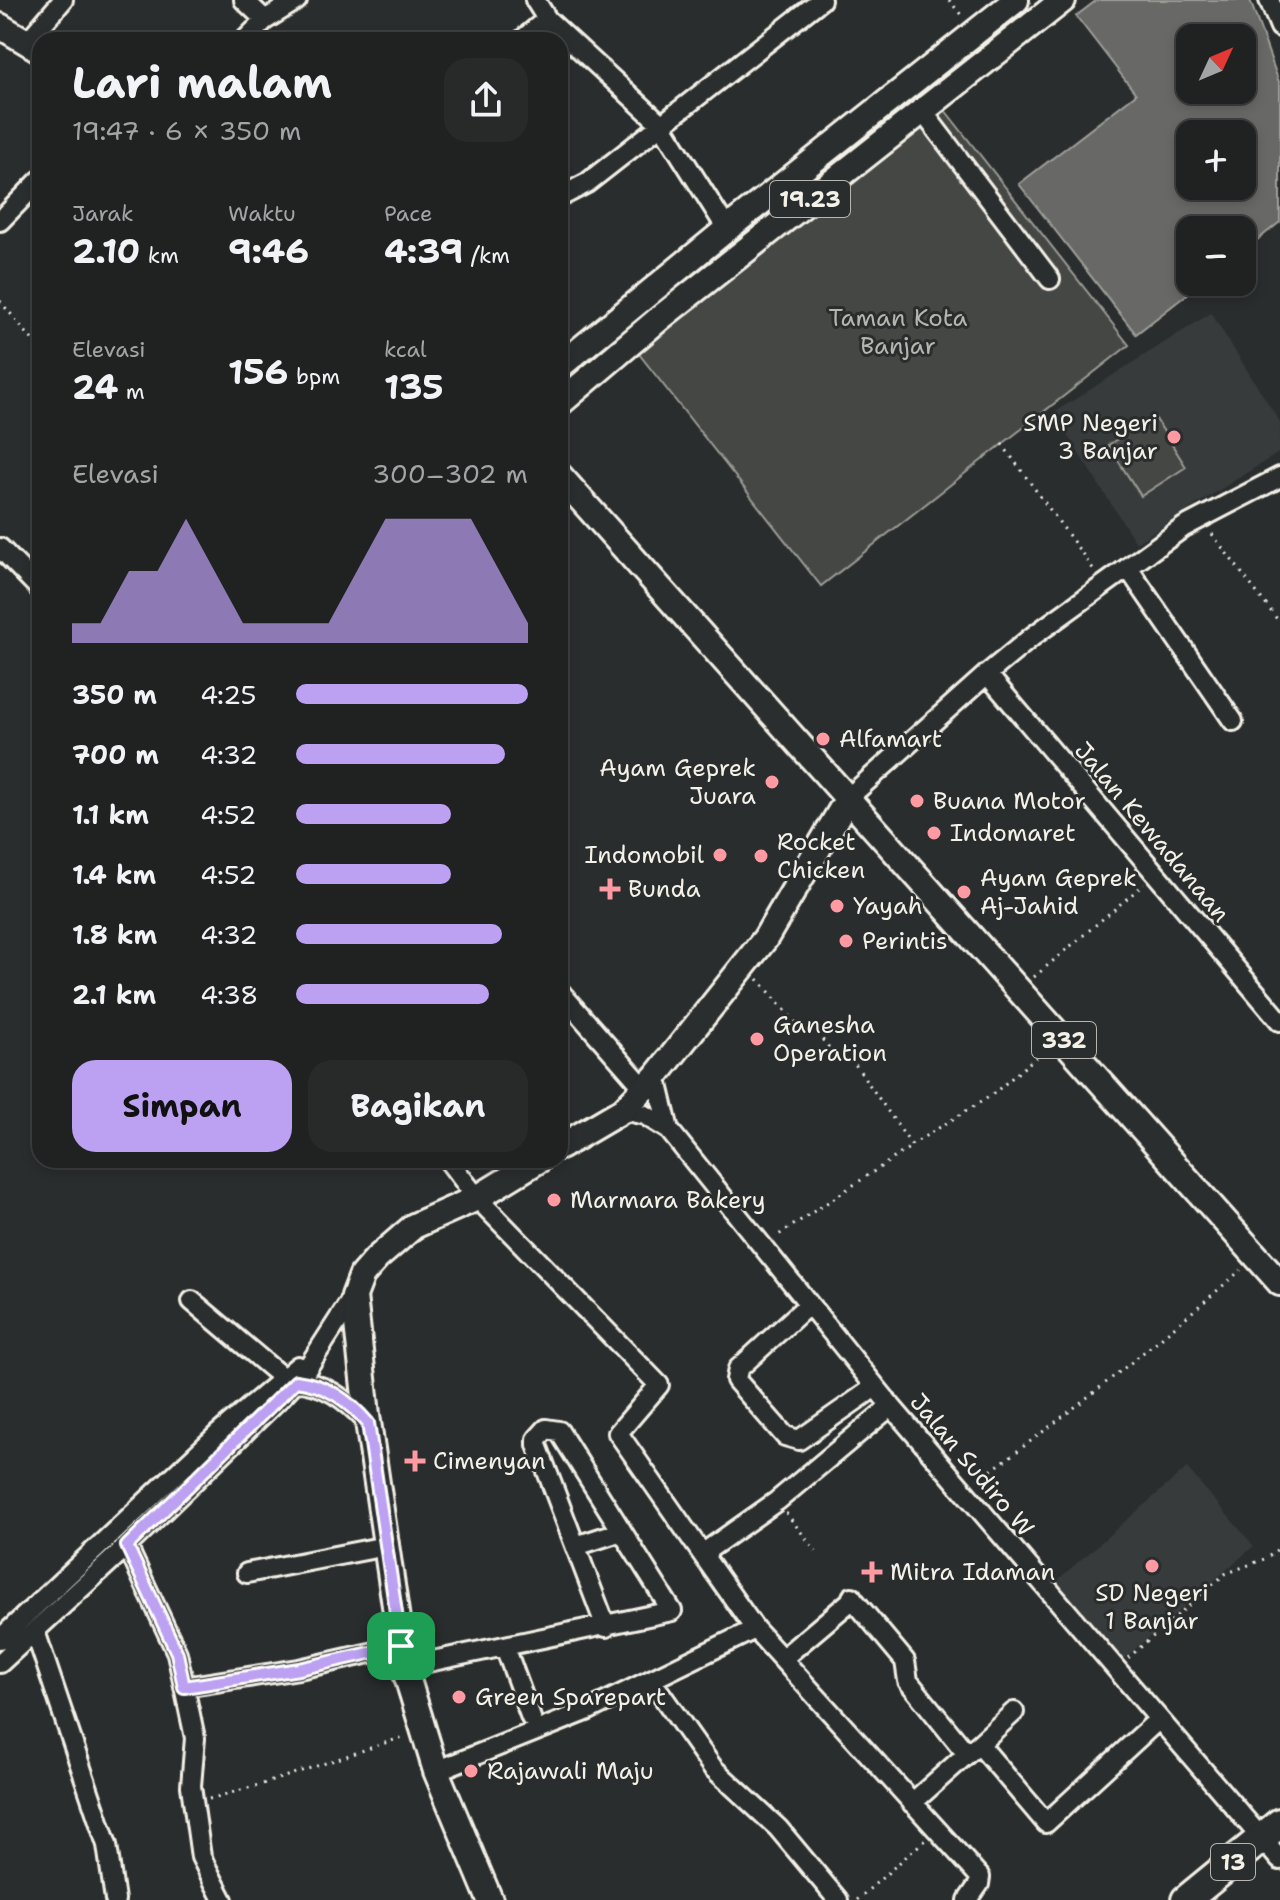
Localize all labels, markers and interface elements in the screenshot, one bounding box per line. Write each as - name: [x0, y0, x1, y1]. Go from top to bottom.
- north arrow: [1176, 24, 1256, 104]
- map controls: [1176, 24, 1256, 296]
- text: Lari malam: [72, 53, 332, 112]
- button: share: [444, 58, 528, 142]
- text: 19:47 · 6 × 350 m: [72, 113, 301, 148]
- button: +: [1176, 120, 1256, 200]
- road number: 19.23: [770, 181, 850, 217]
- text: Jarak: [72, 199, 134, 228]
- text: Waktu: [228, 199, 296, 228]
- text: Pace: [384, 199, 432, 228]
- button: −: [1176, 216, 1256, 296]
- text: 2.10: [72, 228, 140, 274]
- text: 9:46: [228, 228, 309, 274]
- text: 4:39: [384, 228, 463, 274]
- text: km: [140, 241, 179, 270]
- text: /km: [463, 241, 510, 270]
- park label: Taman Kota Banjar: [829, 302, 967, 362]
- text: Elevasi: [72, 335, 146, 364]
- text: kcal: [384, 335, 427, 364]
- text: 156: [228, 349, 288, 395]
- text: bpm: [288, 362, 340, 391]
- text: 24: [72, 364, 118, 410]
- text: 135: [384, 364, 444, 410]
- text: m: [118, 377, 145, 406]
- place label: SMP Negeri 3 Banjar: [1023, 407, 1158, 467]
- marker: SMP Negeri 3 Banjar: [1165, 428, 1183, 446]
- text: Elevasi: [72, 456, 159, 491]
- text: 300–302 m: [372, 456, 528, 491]
- text: 350 m: [72, 677, 157, 712]
- text: 4:25: [200, 677, 257, 712]
- place label: Alfamart: [839, 723, 942, 755]
- marker: Alfamart: [814, 730, 832, 748]
- street label: Jalan Kewadanaan: [1067, 735, 1237, 929]
- text: 700 m: [72, 737, 159, 772]
- text: 4:32: [200, 737, 258, 772]
- place label: Ayam Geprek Juara: [599, 752, 756, 812]
- marker: Ayam Geprek Juara: [763, 773, 781, 791]
- place label: Buana Motor: [933, 785, 1086, 817]
- marker: Buana Motor: [908, 792, 926, 810]
- text: 1.1 km: [72, 797, 149, 832]
- text: 4:52: [200, 797, 256, 832]
- place label: Indomaret: [950, 817, 1076, 849]
- marker: Indomaret: [925, 824, 943, 842]
- place label: Rocket Chicken: [777, 826, 865, 886]
- place label: Indomobil: [585, 839, 705, 871]
- marker: Indomobil: [711, 846, 729, 864]
- marker: Rocket Chicken: [752, 847, 770, 865]
- text: 1.4 km: [72, 857, 156, 892]
- text: 4:52: [200, 857, 256, 892]
- place label: Ayam Geprek Aj-Jahid: [980, 862, 1137, 922]
- place label: Bunda: [628, 873, 701, 905]
- marker: Bunda: [599, 878, 621, 900]
- marker: Ayam Geprek Aj-Jahid: [955, 883, 973, 901]
- place label: Yayah: [853, 890, 923, 922]
- marker: Yayah: [828, 897, 846, 915]
- text: 1.8 km: [72, 917, 157, 952]
- text: 4:32: [200, 917, 258, 952]
- place label: Perintis: [862, 925, 948, 957]
- marker: Perintis: [837, 932, 855, 950]
- text: 2.1 km: [72, 977, 156, 1012]
- text: 4:38: [200, 977, 259, 1012]
- place label: Ganesha Operation: [773, 1009, 887, 1069]
- road number: 332: [1032, 1022, 1096, 1058]
- marker: Ganesha Operation: [748, 1030, 766, 1048]
- button: Simpan: [72, 1060, 292, 1152]
- button: Bagikan: [308, 1060, 528, 1152]
- place label: Marmara Bakery: [570, 1184, 766, 1216]
- marker: Marmara Bakery: [545, 1191, 563, 1209]
- street label: Jalan Sudiro W: [903, 1387, 1041, 1543]
- place label: Cimenyan: [433, 1445, 546, 1477]
- marker: Cimenyan: [404, 1450, 426, 1472]
- place label: Mitra Idaman: [890, 1556, 1055, 1588]
- marker: SD Negeri 1 Banjar: [1143, 1557, 1161, 1575]
- marker: Mitra Idaman: [861, 1561, 883, 1583]
- place label: SD Negeri 1 Banjar: [1095, 1577, 1209, 1637]
- pin: [367, 1612, 435, 1680]
- icon: arrive: [379, 1624, 423, 1668]
- place label: Green Sparepart: [475, 1681, 666, 1713]
- marker: Green Sparepart: [450, 1688, 468, 1706]
- place label: Rajawali Maju: [487, 1755, 654, 1787]
- marker: Rajawali Maju: [462, 1762, 480, 1780]
- road number: 13: [1211, 1844, 1255, 1880]

